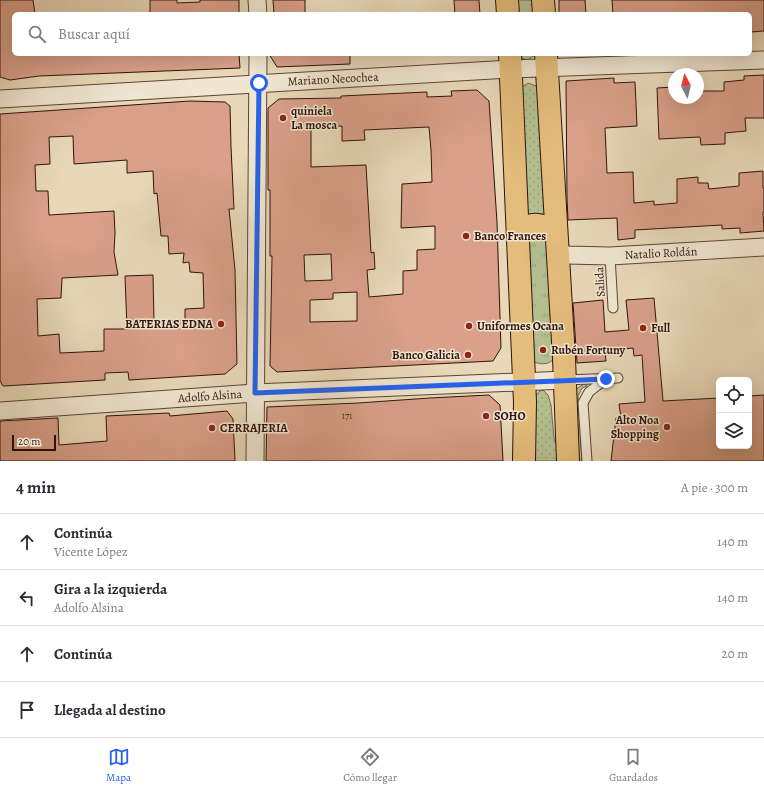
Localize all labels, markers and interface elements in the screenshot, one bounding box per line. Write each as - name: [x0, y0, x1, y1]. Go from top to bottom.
- search box: [12, 12, 752, 56]
- icon: search: [26, 23, 48, 45]
- text: Buscar aquí: [58, 24, 130, 44]
- north arrow: [668, 68, 704, 104]
- street label: Mariano Necochea: [287, 69, 379, 89]
- route start: [250, 74, 268, 92]
- place label: quiniela La mosca: [291, 103, 337, 133]
- marker: quiniela La mosca: [278, 113, 288, 123]
- place label: Banco Frances: [474, 228, 546, 244]
- marker: Banco Frances: [461, 231, 471, 241]
- street label: Natalio Roldán: [624, 243, 698, 263]
- street label: Salida: [591, 266, 609, 297]
- place label: BATERIAS EDNA: [125, 316, 213, 332]
- place label: Uniformes Ocana: [477, 318, 564, 334]
- marker: BATERIAS EDNA: [216, 319, 226, 329]
- place label: Full: [651, 320, 671, 336]
- marker: Uniformes Ocana: [464, 321, 474, 331]
- marker: Full: [638, 323, 648, 333]
- place label: Rubén Fortuny: [551, 342, 626, 358]
- marker: Rubén Fortuny: [538, 345, 548, 355]
- place label: Banco Galicia: [392, 347, 460, 363]
- marker: Banco Galicia: [463, 350, 473, 360]
- route end: [597, 370, 615, 388]
- map controls: [716, 377, 752, 449]
- button: locate: [716, 377, 752, 413]
- street label: Adolfo Alsina: [176, 386, 243, 406]
- place label: SOHO: [494, 408, 526, 424]
- house number: 171: [341, 409, 353, 422]
- marker: SOHO: [481, 411, 491, 421]
- place label: Alto Noa Shopping: [611, 412, 660, 442]
- button: layers: [716, 413, 752, 449]
- place label: CERRAJERIA: [220, 420, 288, 436]
- marker: Alto Noa Shopping: [662, 422, 672, 432]
- marker: CERRAJERIA: [207, 423, 217, 433]
- scale bar: [12, 433, 56, 452]
- text: 20 m: [18, 434, 40, 449]
- text: 4 min: [16, 476, 56, 499]
- text: A pie · 300 m: [681, 479, 748, 496]
- text: Continúa: [54, 523, 112, 543]
- icon: ahead: [16, 531, 38, 553]
- text: 140 m: [717, 533, 748, 550]
- text: Vicente López: [54, 543, 128, 560]
- text: Gira a la izquierda: [54, 579, 167, 599]
- icon: left: [16, 587, 38, 609]
- text: 140 m: [717, 589, 748, 606]
- text: Adolfo Alsina: [54, 599, 124, 616]
- icon: ahead: [16, 643, 38, 665]
- text: Continúa: [54, 644, 112, 664]
- text: 20 m: [722, 645, 748, 662]
- icon: arrive: [16, 699, 38, 721]
- text: Llegada al destino: [54, 700, 166, 720]
- tab: Mapa: [106, 746, 131, 785]
- tab: Cómo llegar: [343, 746, 397, 785]
- tab: Guardados: [609, 746, 658, 785]

